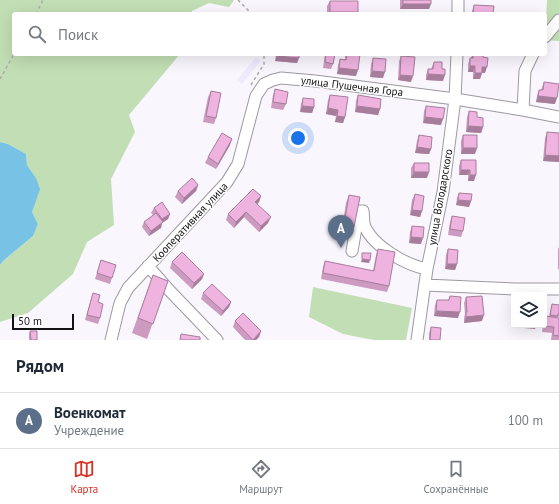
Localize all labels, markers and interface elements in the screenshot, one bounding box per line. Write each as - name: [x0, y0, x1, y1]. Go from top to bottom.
- search box: [12, 12, 547, 56]
- icon: search: [26, 23, 48, 45]
- text: Поиск: [58, 25, 98, 44]
- street label: улица Пушечная Гора: [300, 73, 404, 99]
- your location: [288, 128, 308, 148]
- street label: улица Володарского: [425, 148, 455, 246]
- street label: Кооперативная улица: [149, 179, 231, 265]
- pin: A: [328, 215, 354, 248]
- map controls: [511, 292, 547, 328]
- button: layers: [511, 292, 547, 328]
- scale bar: [12, 312, 74, 331]
- text: 50 m: [18, 314, 42, 328]
- text: Рядом: [16, 355, 64, 377]
- text: Военкомат: [54, 403, 126, 422]
- text: A: [25, 412, 33, 429]
- text: 100 m: [508, 412, 543, 429]
- text: Учреждение: [54, 422, 124, 439]
- tab: Карта: [70, 458, 98, 496]
- tab: Маршрут: [239, 458, 283, 496]
- tab: Сохранённые: [424, 458, 489, 496]

